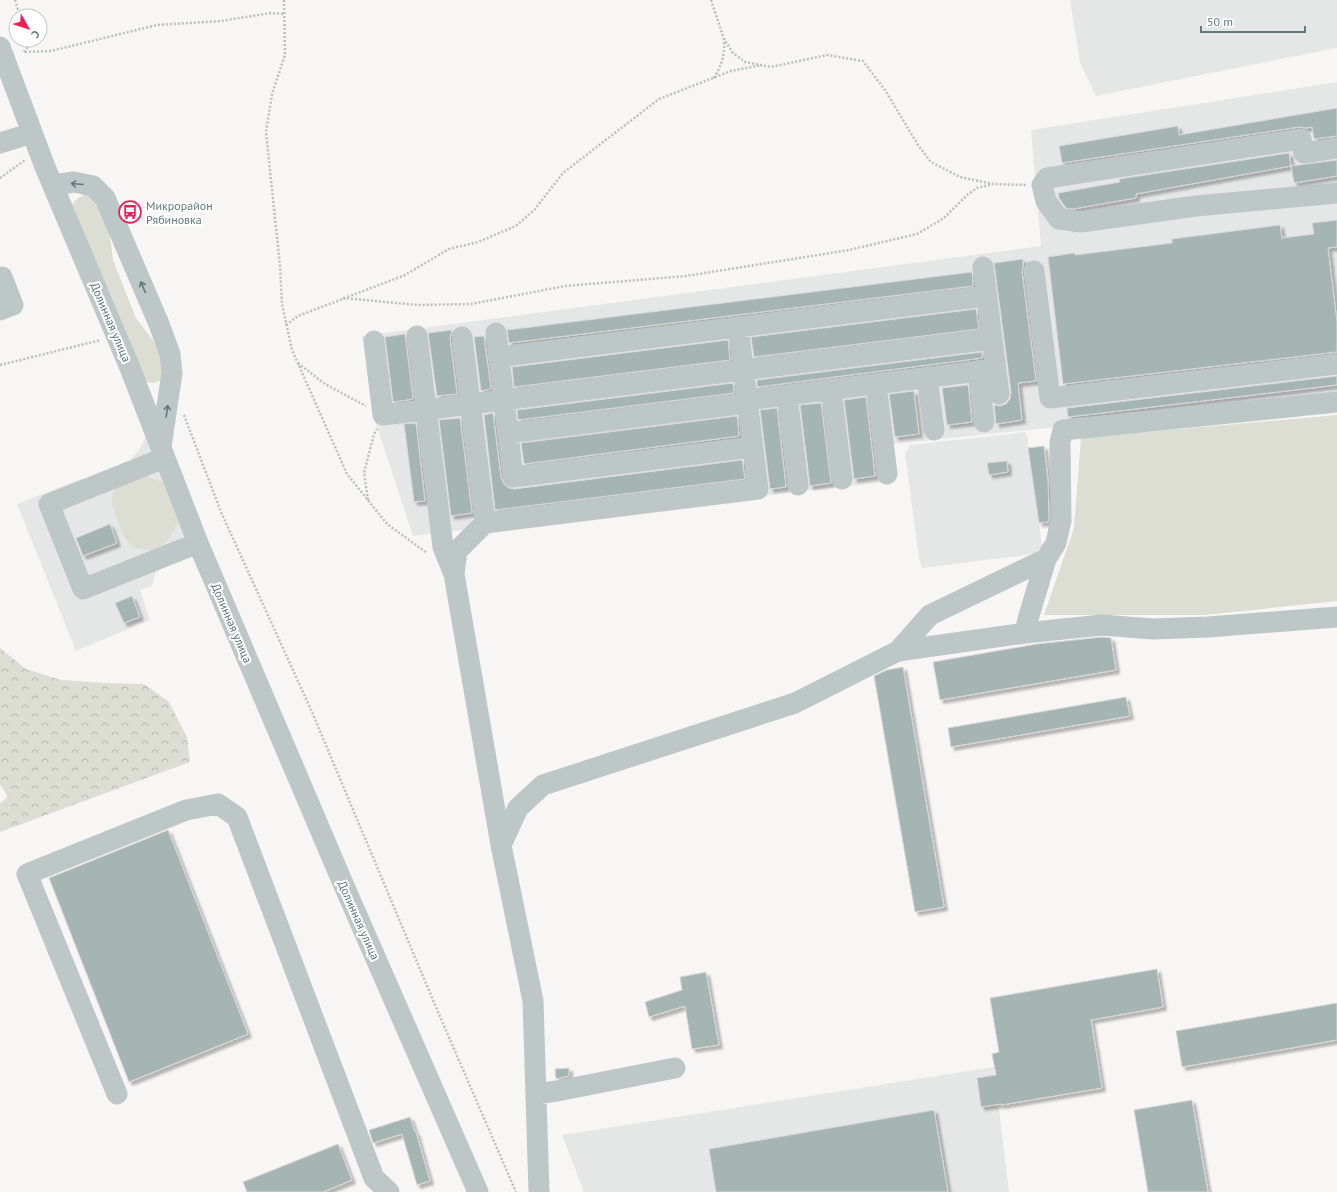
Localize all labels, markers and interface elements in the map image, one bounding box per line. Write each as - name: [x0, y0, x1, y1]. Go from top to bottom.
- north arrow: [8, 8, 48, 48]
- scale bar: [1201, 8, 1305, 34]
- text: 50 m: [1207, 14, 1233, 29]
- text: С: [28, 27, 43, 41]
- one-way arrow: [71, 180, 84, 187]
- place label: Микрорайон Рябиновка: [146, 198, 213, 227]
- bus stop icon: Микрорайон Рябиновка: [117, 199, 143, 225]
- street label: Долинная улица: [87, 280, 135, 364]
- one-way arrow: [139, 281, 146, 293]
- one-way arrow: [163, 405, 171, 418]
- street label: Долинная улица: [208, 581, 256, 665]
- street label: Долинная улица: [335, 878, 383, 962]

